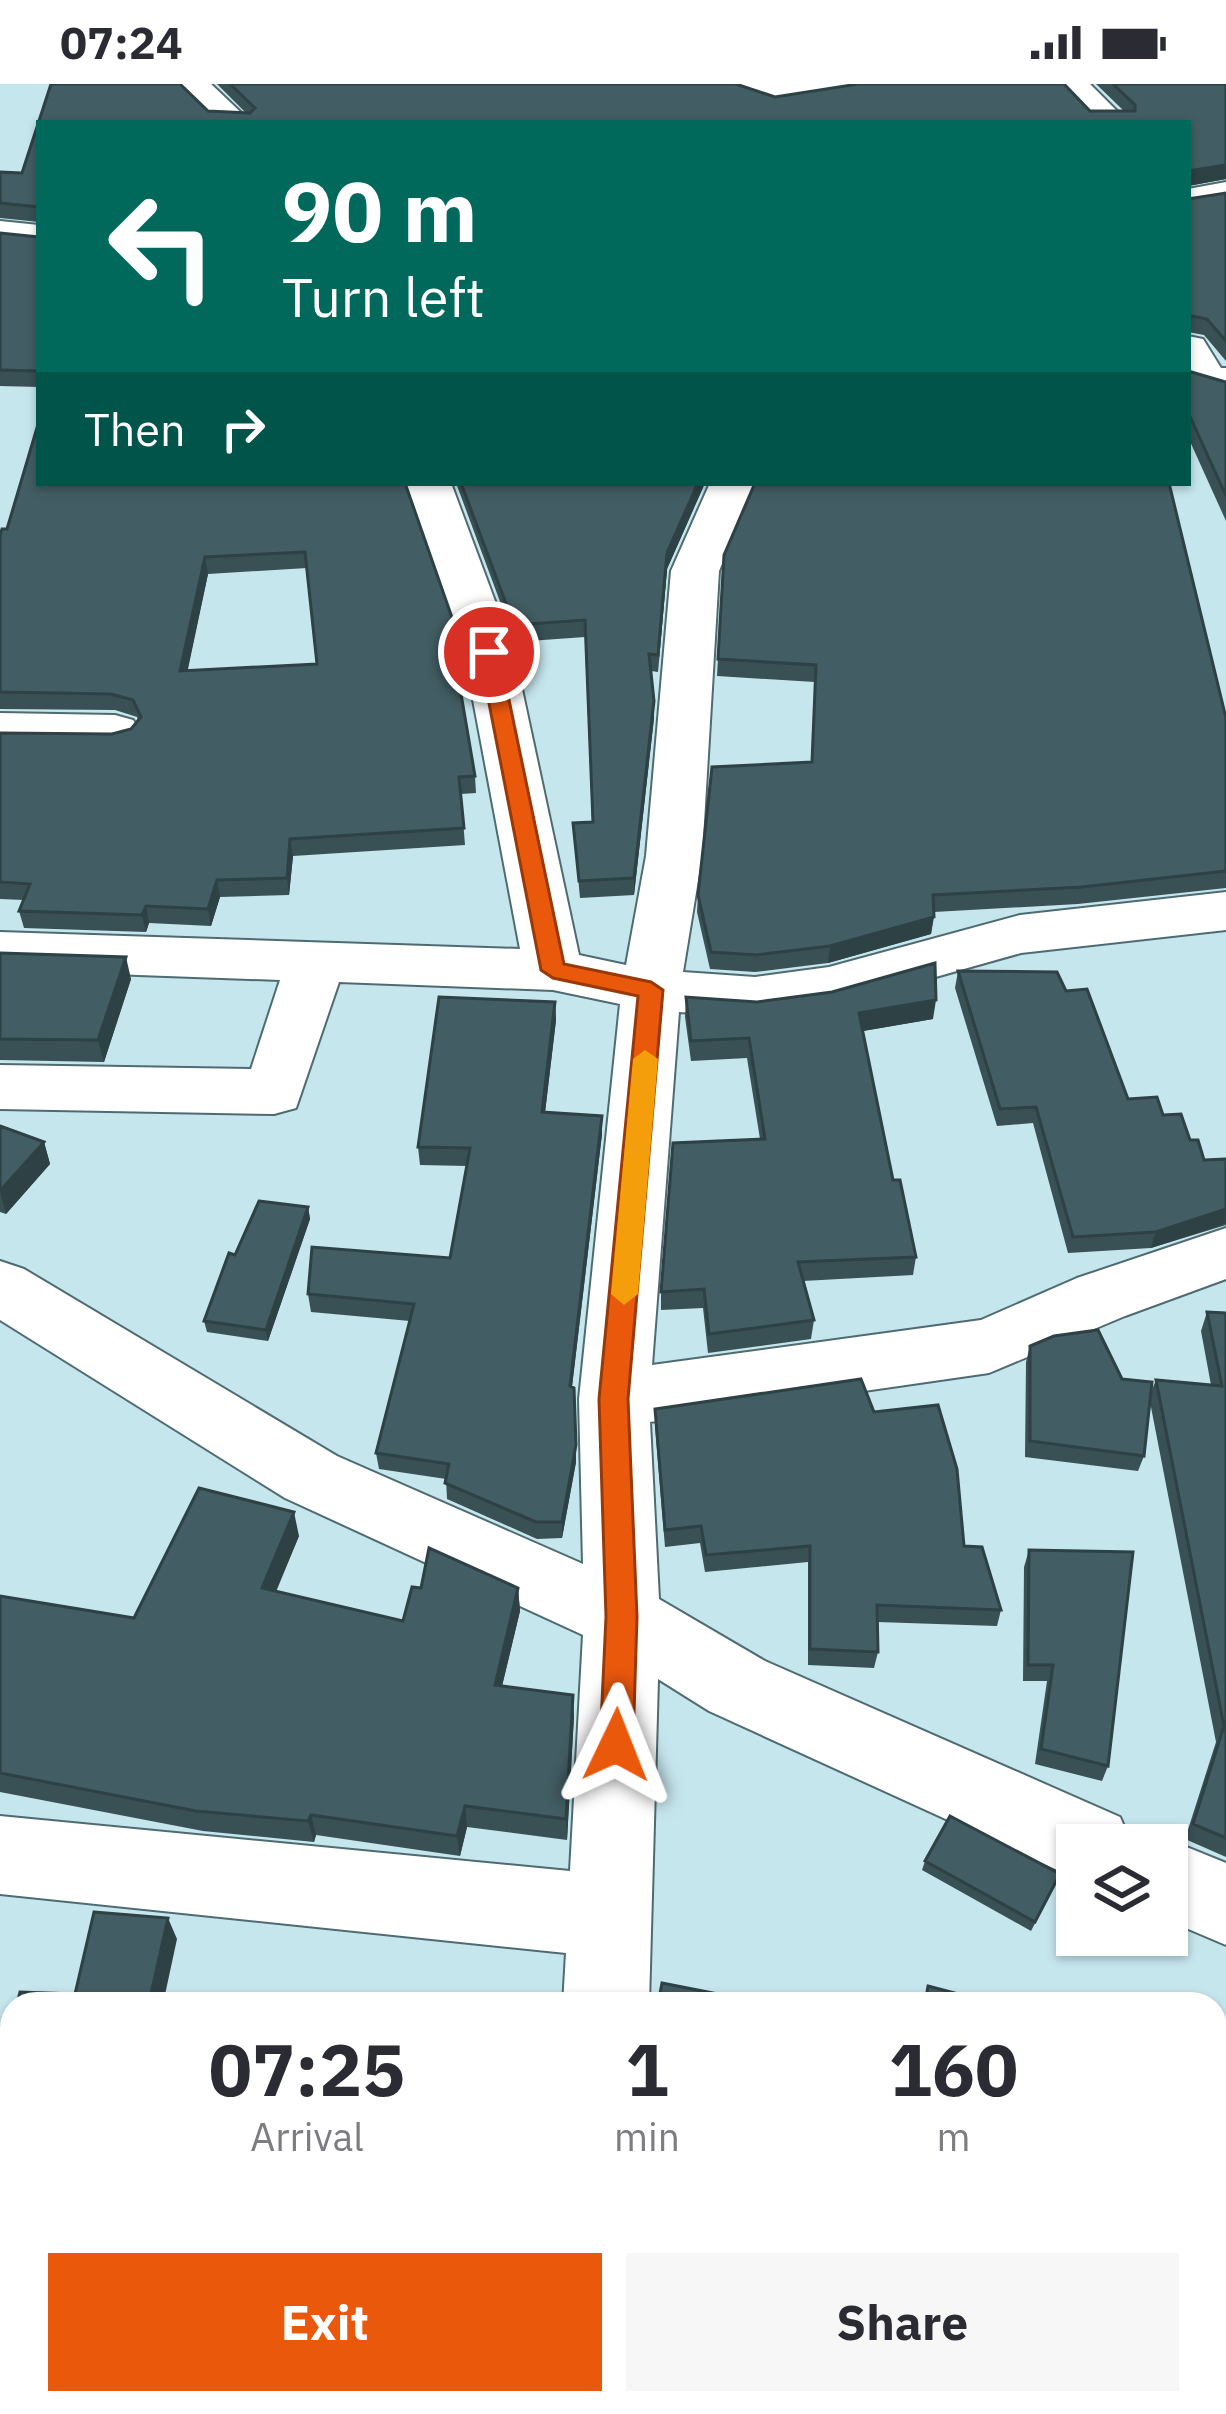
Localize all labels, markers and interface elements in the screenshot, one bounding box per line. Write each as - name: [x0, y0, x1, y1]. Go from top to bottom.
- text: 07:24: [60, 13, 183, 71]
- text: 90 m: [282, 156, 478, 265]
- icon: left: [84, 168, 240, 324]
- text: Turn left: [282, 262, 485, 332]
- icon: right: [210, 396, 276, 462]
- text: Then: [84, 400, 186, 458]
- pin: [438, 601, 540, 703]
- icon: arrive: [456, 619, 522, 685]
- position arrow: [553, 1682, 679, 1808]
- map controls: [1056, 1824, 1188, 1956]
- button: layers: [1056, 1824, 1188, 1956]
- text: 07:25: [209, 2022, 405, 2116]
- text: 1: [625, 2022, 669, 2116]
- text: 160: [889, 2022, 1018, 2116]
- text: Arrival: [250, 2111, 364, 2162]
- text: min: [614, 2111, 680, 2162]
- text: m: [936, 2111, 971, 2162]
- button: Exit: [48, 2253, 602, 2391]
- button: Share: [626, 2253, 1179, 2391]

